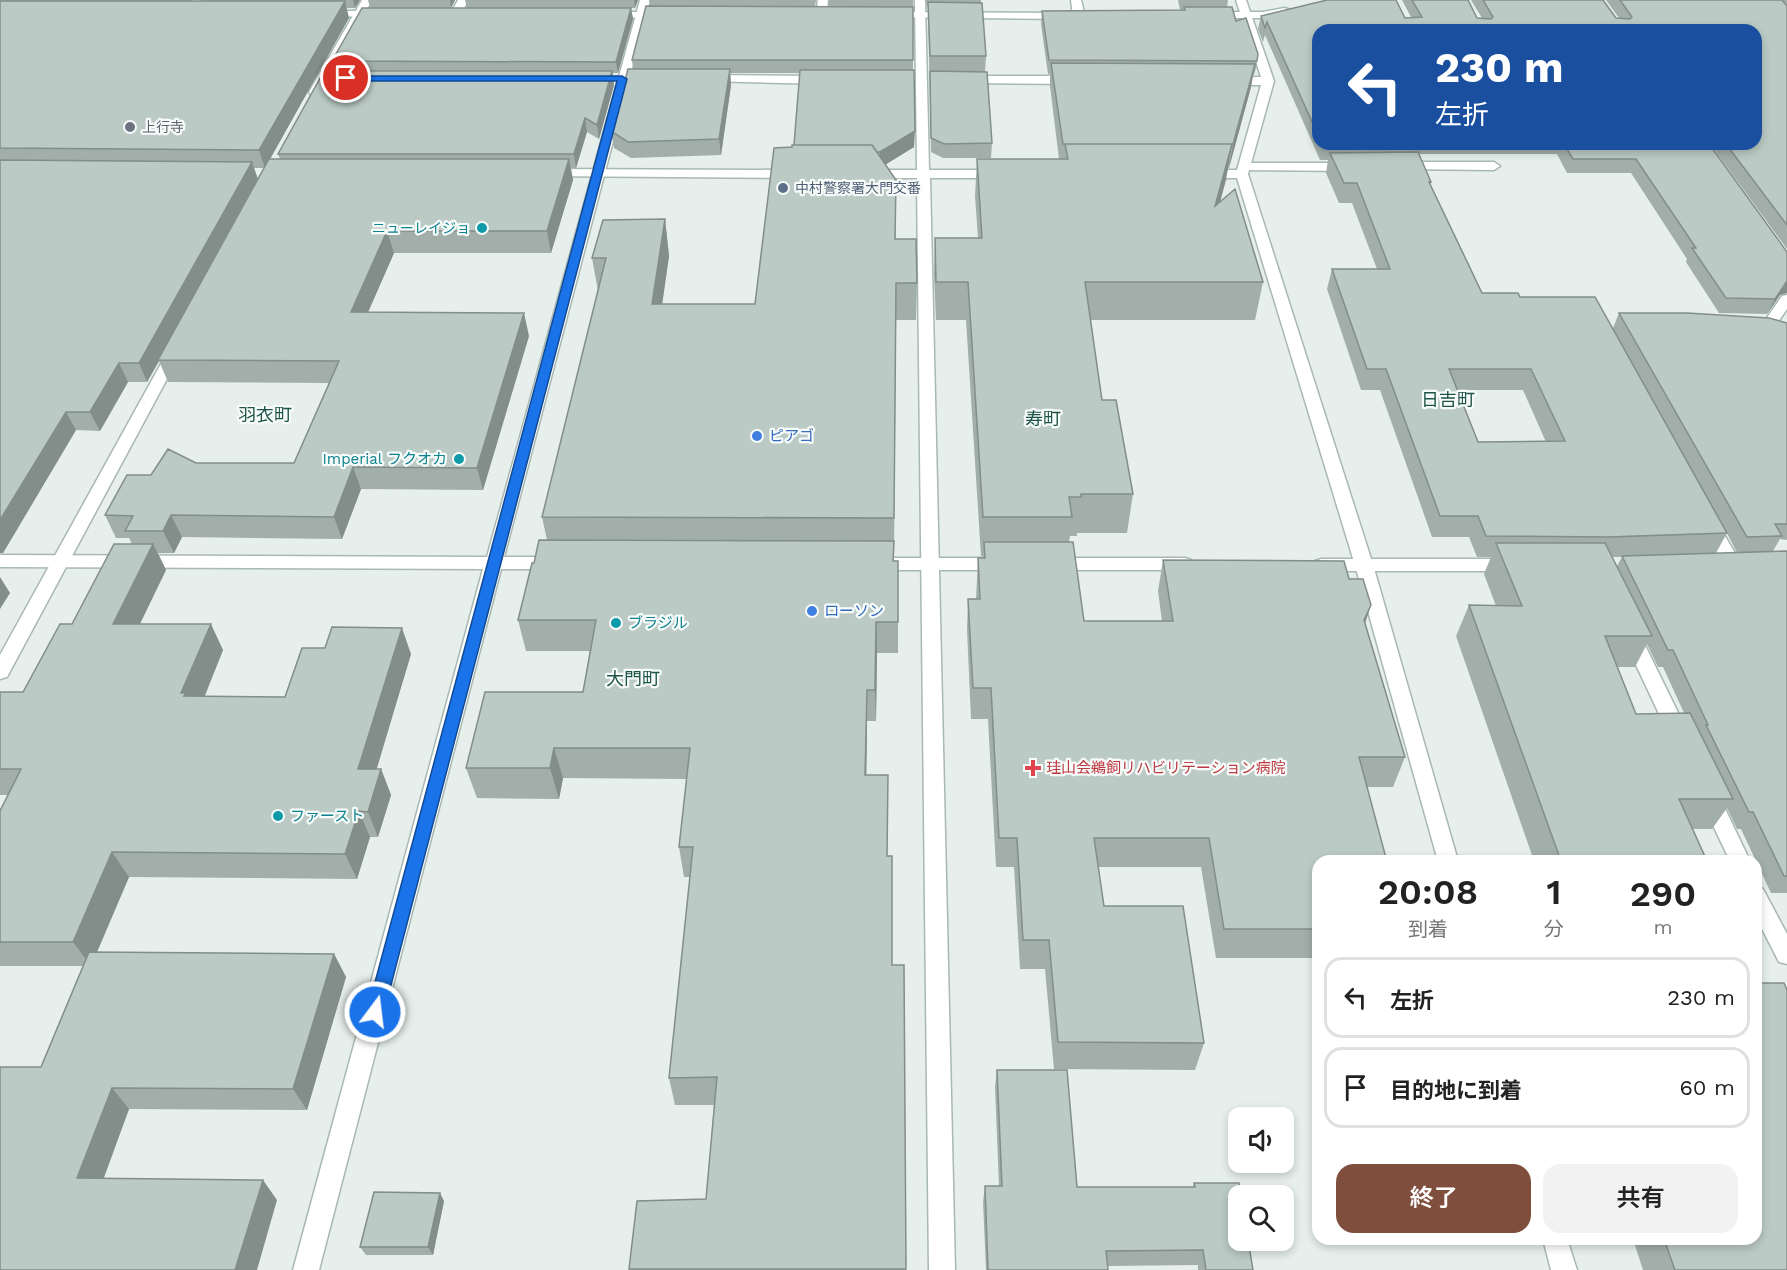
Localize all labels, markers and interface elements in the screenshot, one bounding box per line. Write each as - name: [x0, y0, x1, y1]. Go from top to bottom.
- text: 230 m: [1435, 43, 1564, 92]
- icon: left: [1336, 48, 1414, 126]
- pin: [320, 52, 371, 103]
- icon: arrive: [329, 61, 362, 94]
- text: 左折: [1435, 99, 1489, 131]
- place label: 上行寺: [142, 119, 184, 135]
- marker: 上行寺: [123, 120, 137, 134]
- place label: 中村警察署大門交番: [795, 180, 921, 196]
- marker: 中村警察署大門交番: [776, 181, 790, 195]
- place label: ニューレイジョ: [372, 220, 470, 236]
- marker: ニューレイジョ: [475, 221, 489, 235]
- district label: 日吉町: [1421, 389, 1475, 410]
- district label: 羽衣町: [238, 404, 292, 425]
- district label: 寿町: [1025, 408, 1061, 429]
- place label: ピアゴ: [769, 427, 814, 445]
- marker: ピアゴ: [750, 429, 764, 443]
- place label: Imperial フクオカ: [322, 450, 447, 468]
- marker: Imperial フクオカ: [452, 452, 466, 466]
- place label: ローソン: [824, 602, 884, 620]
- marker: ローソン: [805, 604, 819, 618]
- place label: ブラジル: [628, 614, 688, 632]
- marker: ブラジル: [609, 616, 623, 630]
- district label: 大門町: [606, 668, 660, 689]
- marker: 珪山会鵜飼リハビリテーション病院: [1024, 759, 1042, 777]
- place label: 珪山会鵜飼リハビリテーション病院: [1046, 759, 1286, 777]
- place label: ファースト: [290, 807, 364, 825]
- marker: ファースト: [271, 809, 285, 823]
- text: 20:08: [1378, 871, 1478, 913]
- text: 1: [1546, 871, 1561, 913]
- text: 290: [1630, 873, 1696, 915]
- text: m: [1653, 915, 1673, 939]
- text: 到着: [1408, 917, 1448, 941]
- text: 分: [1544, 917, 1564, 941]
- position arrow: [343, 980, 407, 1044]
- icon: left: [1339, 981, 1372, 1014]
- text: 230 m: [1667, 985, 1735, 1010]
- text: 左折: [1390, 988, 1434, 1013]
- icon: arrive: [1339, 1071, 1372, 1104]
- text: 60 m: [1679, 1075, 1735, 1100]
- text: 目的地に到着: [1390, 1078, 1522, 1103]
- map controls: [1228, 1107, 1294, 1251]
- button: sound: [1228, 1107, 1294, 1173]
- button: 終了: [1336, 1164, 1531, 1233]
- button: 共有: [1543, 1164, 1738, 1233]
- button: search: [1228, 1185, 1294, 1251]

